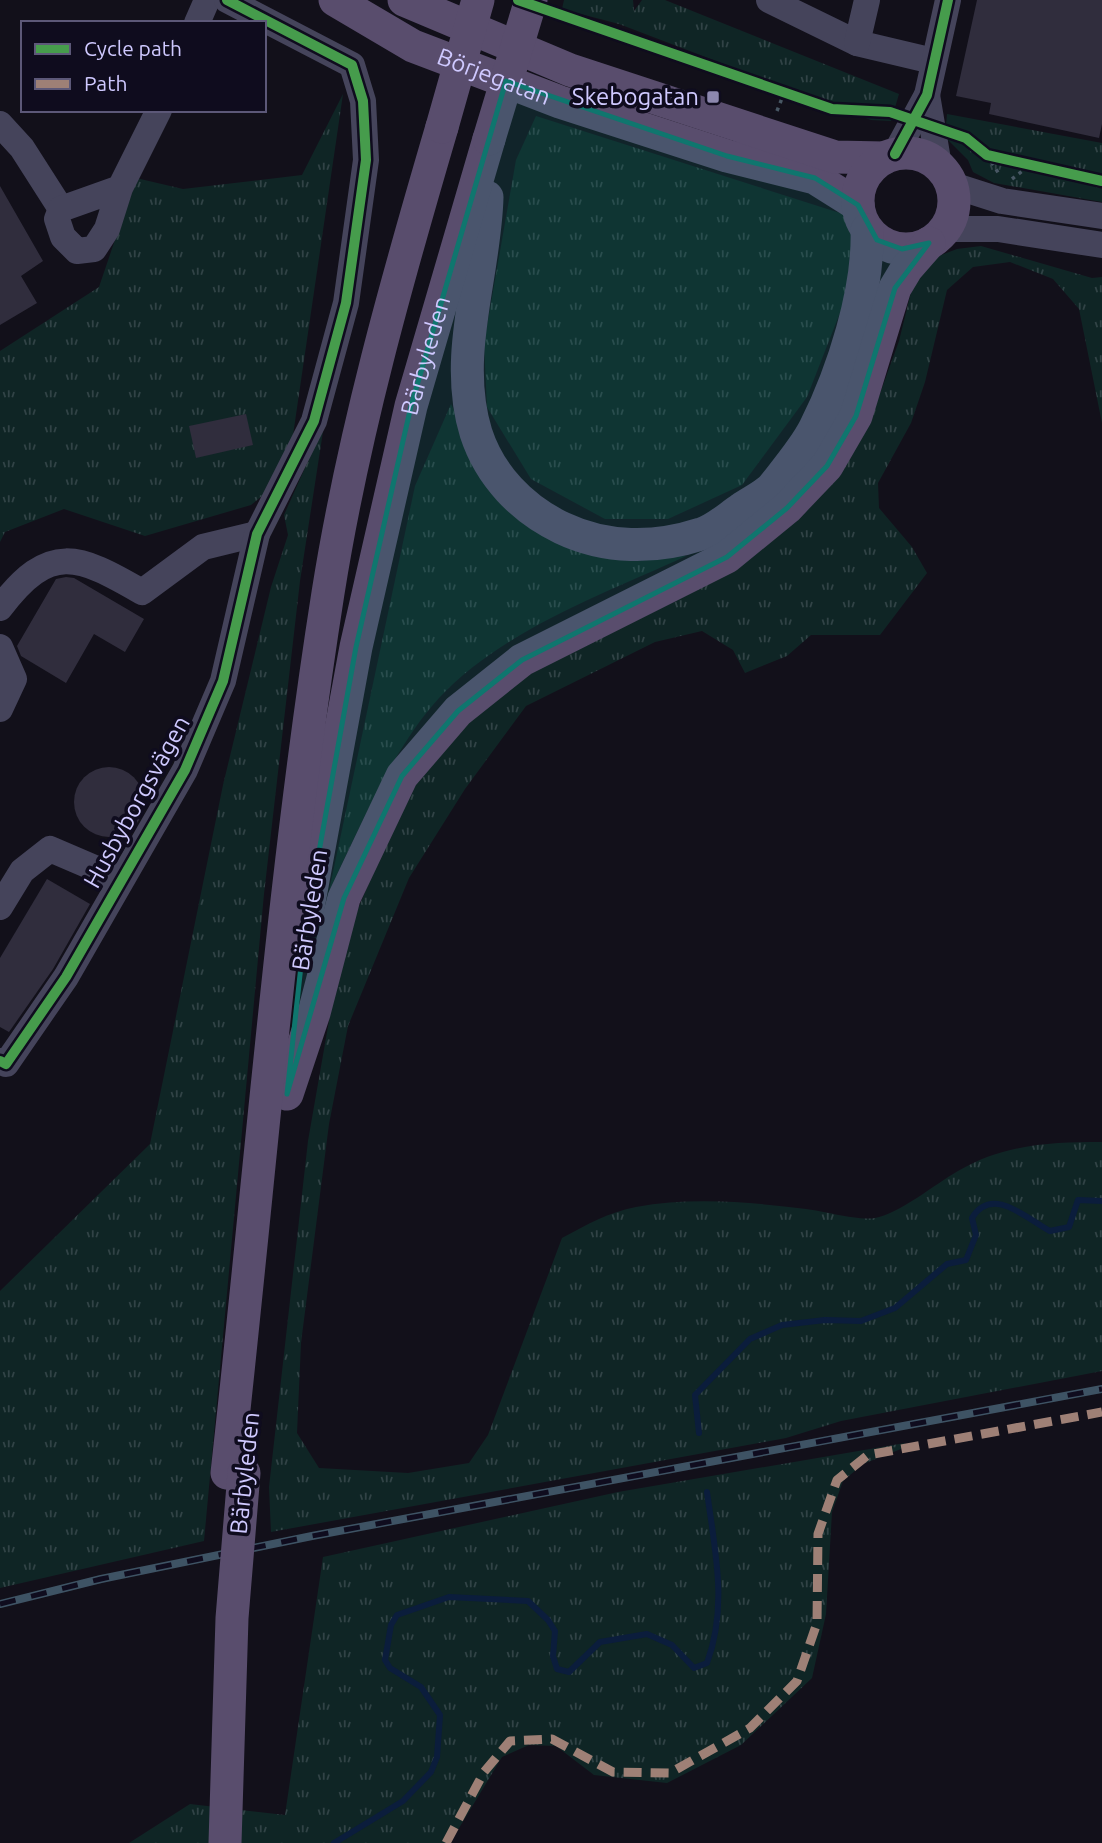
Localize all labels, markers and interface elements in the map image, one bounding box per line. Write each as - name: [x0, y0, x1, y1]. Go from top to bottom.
- legend: [21, 21, 266, 112]
- text: Cycle path: [84, 36, 182, 60]
- street label: Börjegatan: [434, 42, 554, 110]
- text: Path: [84, 71, 127, 95]
- place label: Skebogatan: [572, 83, 699, 110]
- marker: Skebogatan: [705, 89, 721, 105]
- street label: Bärbyleden: [395, 293, 455, 418]
- street label: Husbyborgsvägen: [78, 711, 195, 893]
- street label: Bärbyleden: [287, 847, 332, 973]
- street label: Bärbyleden: [225, 1410, 264, 1535]

